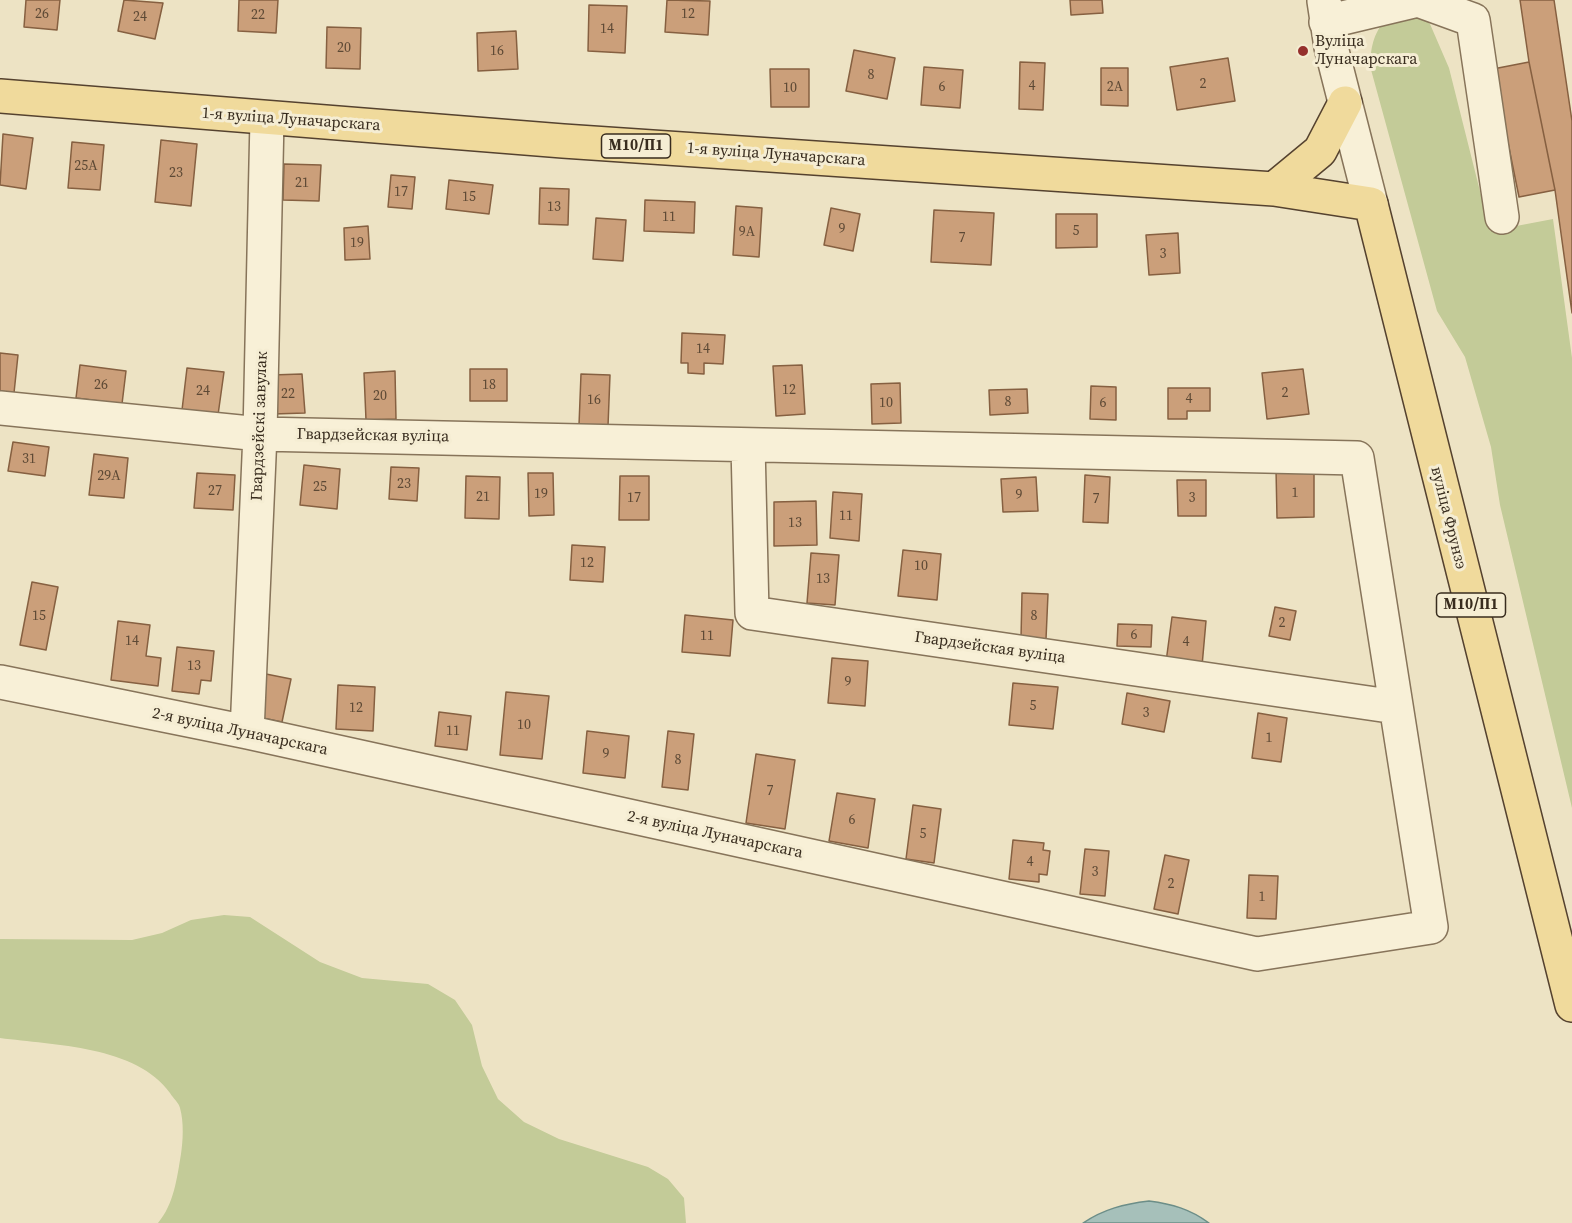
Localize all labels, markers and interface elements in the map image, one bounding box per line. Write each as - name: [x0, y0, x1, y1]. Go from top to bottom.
- house number: 26: [35, 6, 49, 22]
- house number: 12: [681, 6, 695, 22]
- house number: 22: [251, 7, 265, 23]
- house number: 24: [133, 9, 147, 25]
- house number: 14: [600, 21, 614, 37]
- place label: Вуліца Луначарскага: [1315, 32, 1417, 70]
- house number: 20: [337, 40, 351, 56]
- house number: 16: [490, 43, 504, 59]
- marker: Вуліца Луначарскага: [1296, 44, 1310, 58]
- house number: 8: [868, 67, 874, 83]
- house number: 2: [1200, 76, 1206, 92]
- house number: 4: [1029, 78, 1035, 94]
- house number: 6: [939, 79, 945, 95]
- house number: 2А: [1107, 79, 1123, 95]
- house number: 10: [783, 80, 797, 96]
- street label: 1-я вуліца Луначарскага: [201, 104, 381, 136]
- road number: М10/П1: [602, 134, 670, 158]
- street label: 1-я вуліца Луначарскага: [686, 139, 866, 171]
- house number: 25А: [74, 158, 98, 174]
- house number: 23: [169, 165, 183, 181]
- house number: 21: [295, 175, 309, 191]
- house number: 17: [394, 184, 408, 200]
- house number: 15: [462, 189, 476, 205]
- house number: 13: [547, 199, 561, 215]
- house number: 11: [662, 209, 676, 225]
- house number: 9: [839, 221, 845, 237]
- house number: 5: [1073, 223, 1079, 239]
- house number: 9А: [739, 224, 755, 240]
- house number: 7: [959, 230, 965, 246]
- house number: 19: [350, 235, 364, 251]
- house number: 3: [1160, 246, 1166, 262]
- house number: 14: [696, 341, 710, 357]
- street label: Гвардзейскі завулак: [248, 351, 272, 501]
- house number: 26: [94, 377, 108, 393]
- house number: 18: [482, 377, 496, 393]
- house number: 12: [782, 382, 796, 398]
- house number: 24: [196, 383, 210, 399]
- house number: 2: [1282, 385, 1288, 401]
- house number: 22: [281, 386, 295, 402]
- house number: 20: [373, 388, 387, 404]
- house number: 4: [1186, 391, 1192, 407]
- house number: 16: [587, 392, 601, 408]
- house number: 8: [1005, 394, 1011, 410]
- house number: 10: [879, 395, 893, 411]
- house number: 6: [1100, 395, 1106, 411]
- street label: Гвардзейская вуліца: [297, 425, 449, 447]
- house number: 31: [22, 451, 36, 467]
- street label: вуліца Фрунзэ: [1426, 465, 1470, 571]
- house number: 29А: [97, 468, 121, 484]
- house number: 23: [397, 476, 411, 492]
- house number: 25: [313, 479, 327, 495]
- house number: 27: [208, 483, 222, 499]
- house number: 1: [1292, 485, 1298, 501]
- house number: 19: [534, 486, 548, 502]
- house number: 9: [1016, 487, 1022, 503]
- house number: 21: [476, 489, 490, 505]
- house number: 17: [627, 490, 641, 506]
- house number: 3: [1189, 490, 1195, 506]
- house number: 7: [1093, 491, 1099, 507]
- house number: 11: [839, 508, 853, 524]
- house number: 13: [788, 515, 802, 531]
- house number: 12: [580, 555, 594, 571]
- house number: 10: [914, 558, 928, 574]
- house number: 13: [816, 571, 830, 587]
- road number: М10/П1: [1436, 593, 1506, 617]
- house number: 15: [32, 608, 46, 624]
- house number: 8: [1031, 608, 1037, 624]
- house number: 2: [1279, 615, 1285, 631]
- house number: 6: [1131, 627, 1137, 643]
- house number: 11: [700, 628, 714, 644]
- street label: Гвардзейская вуліца: [913, 628, 1067, 668]
- house number: 14: [125, 633, 139, 649]
- house number: 4: [1183, 634, 1189, 650]
- house number: 13: [187, 658, 201, 674]
- house number: 9: [845, 674, 851, 690]
- house number: 5: [1030, 698, 1036, 714]
- house number: 12: [349, 700, 363, 716]
- street label: 2-я вуліца Луначарскага: [150, 704, 330, 760]
- house number: 3: [1143, 705, 1149, 721]
- house number: 10: [517, 717, 531, 733]
- house number: 11: [446, 723, 460, 739]
- house number: 1: [1266, 730, 1272, 746]
- house number: 9: [603, 746, 609, 762]
- house number: 8: [675, 752, 681, 768]
- house number: 7: [767, 783, 773, 799]
- street label: 2-я вуліца Луначарскага: [625, 807, 805, 863]
- house number: 6: [849, 812, 855, 828]
- house number: 5: [920, 826, 926, 842]
- house number: 4: [1027, 854, 1033, 870]
- house number: 3: [1092, 864, 1098, 880]
- house number: 2: [1168, 876, 1174, 892]
- house number: 1: [1259, 889, 1265, 905]

